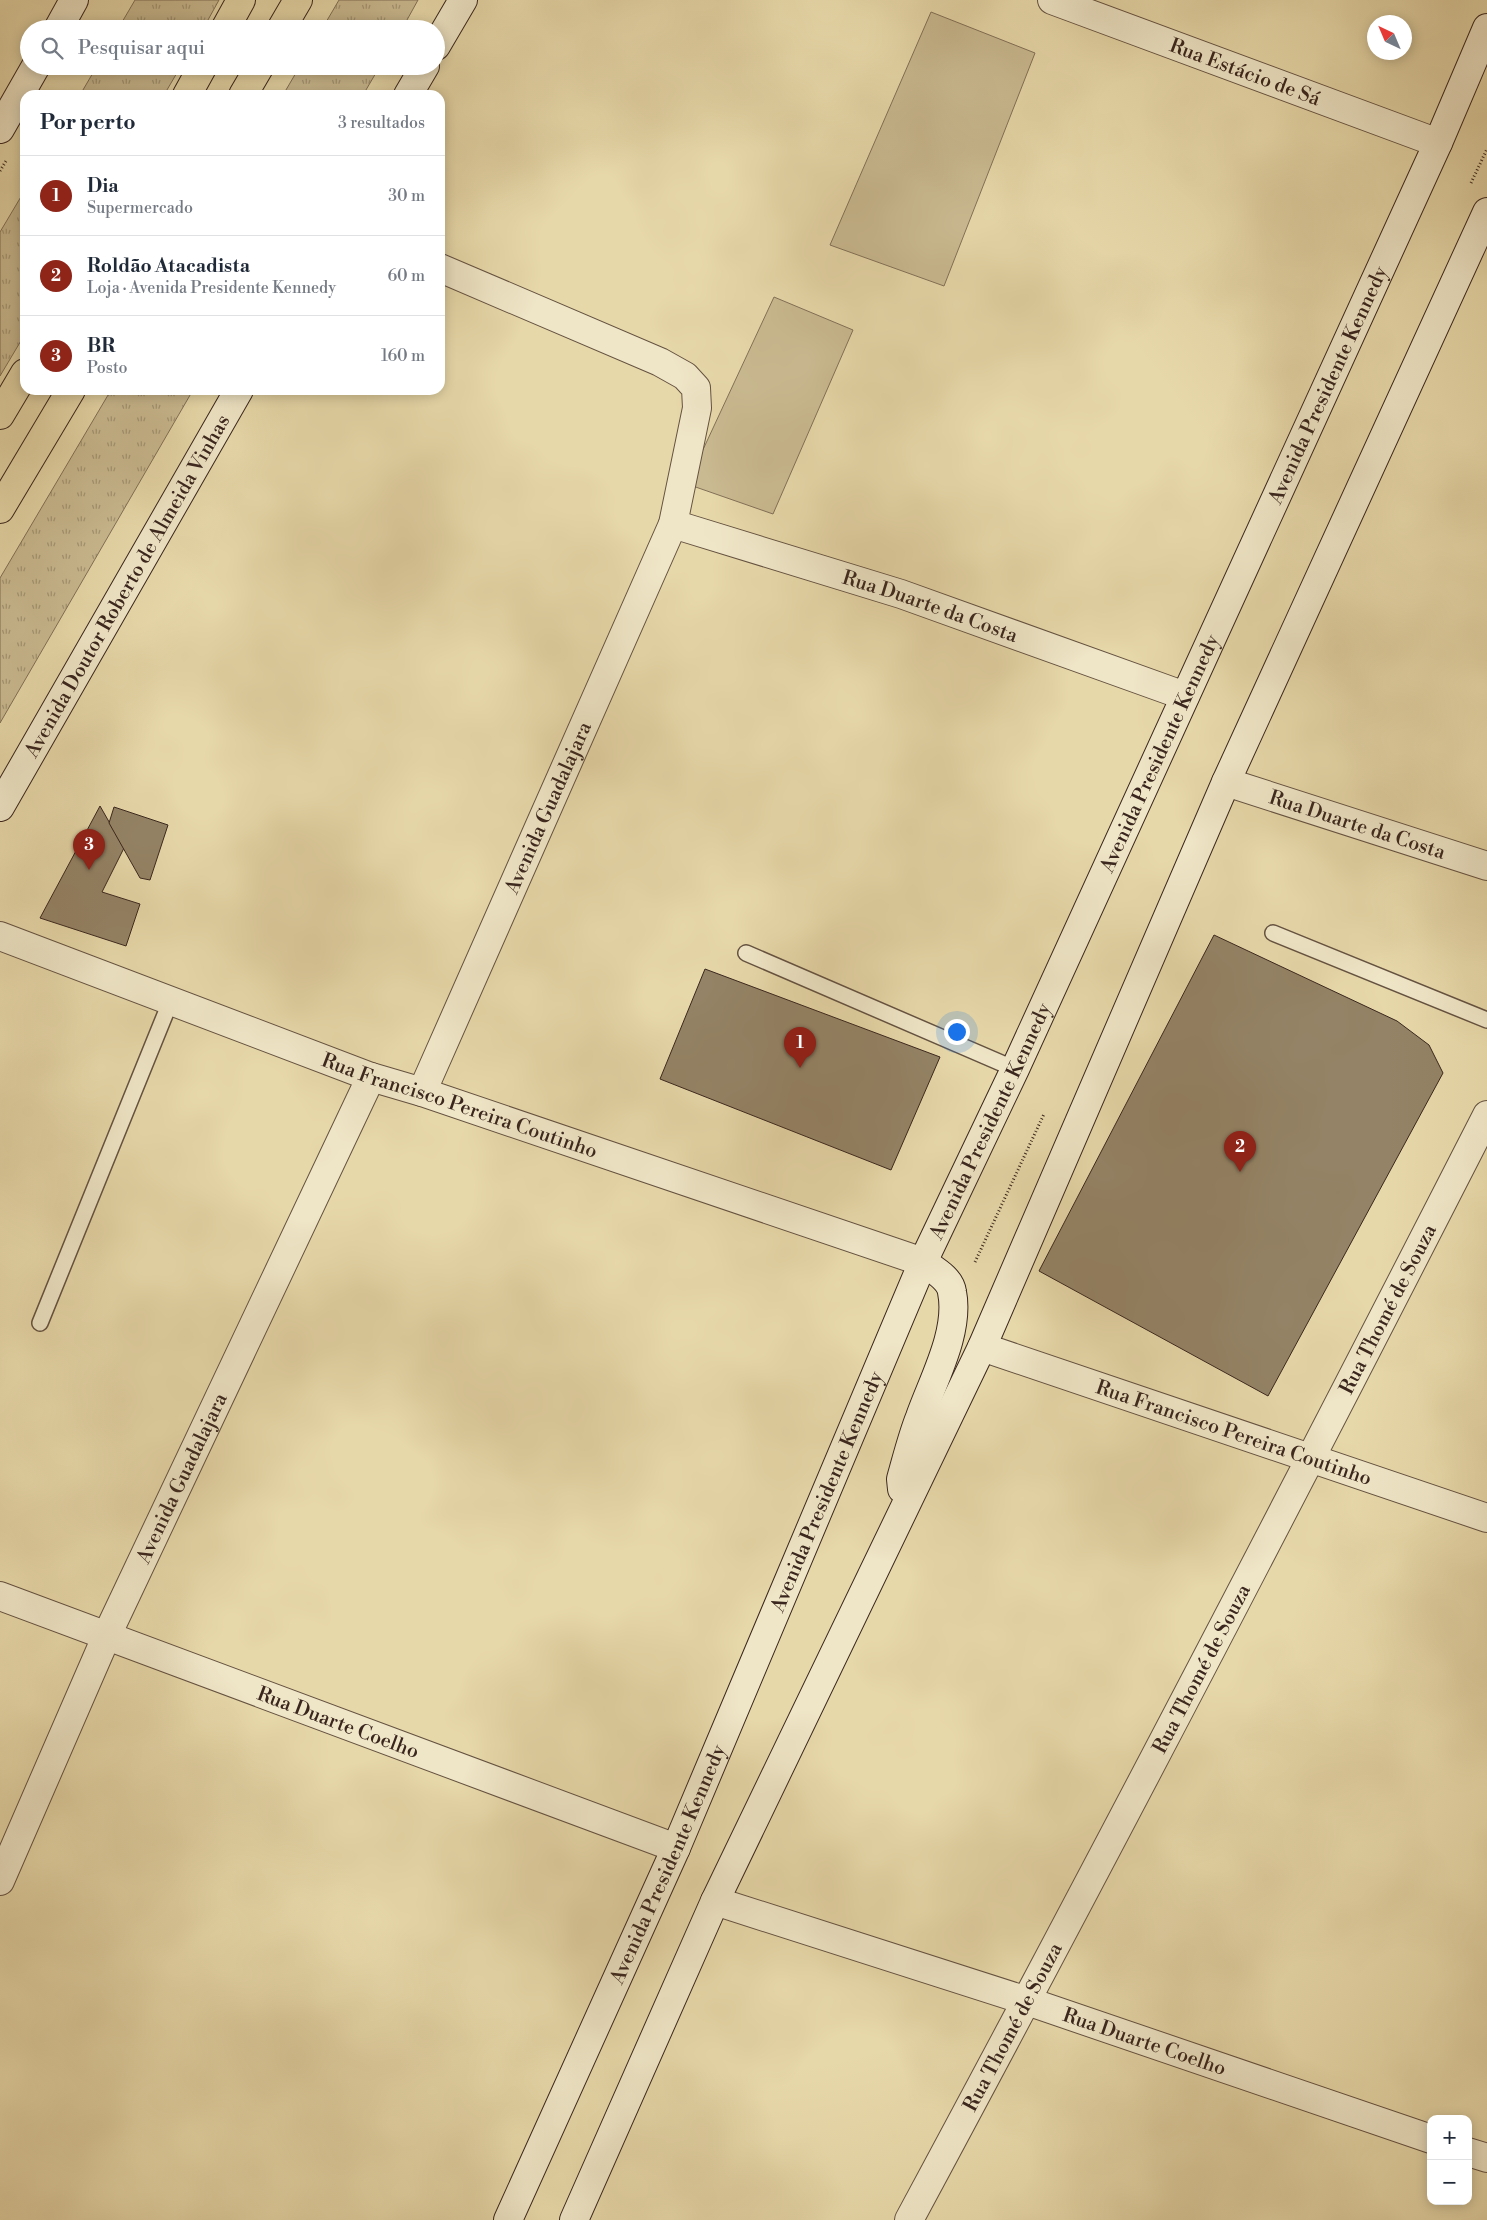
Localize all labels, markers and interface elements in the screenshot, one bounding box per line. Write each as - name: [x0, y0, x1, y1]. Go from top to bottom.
- north arrow: [1367, 15, 1412, 60]
- search box: [20, 20, 445, 75]
- icon: search: [38, 34, 66, 62]
- street label: Rua Estácio de Sá: [1166, 34, 1324, 113]
- text: Pesquisar aqui: [78, 36, 205, 60]
- text: Por perto: [40, 110, 136, 136]
- text: 3 resultados: [338, 113, 425, 133]
- text: Dia: [87, 174, 119, 198]
- text: 1: [52, 186, 60, 206]
- text: 30 m: [388, 186, 425, 206]
- text: Supermercado: [87, 198, 193, 218]
- text: Roldão Atacadista: [87, 254, 250, 278]
- street label: Avenida Presidente Kennedy: [1263, 262, 1394, 509]
- text: 2: [51, 266, 61, 286]
- text: 60 m: [387, 266, 425, 286]
- text: Loja · Avenida Presidente Kennedy: [87, 278, 336, 298]
- text: BR: [87, 334, 115, 358]
- text: 3: [51, 346, 61, 366]
- text: 160 m: [381, 346, 425, 366]
- text: Posto: [87, 358, 127, 378]
- street label: Avenida Doutor Roberto de Almeida Vinhas: [19, 411, 236, 763]
- street label: Rua Duarte da Costa: [839, 566, 1022, 649]
- street label: Avenida Presidente Kennedy: [1095, 631, 1226, 878]
- street label: Avenida Guadalajara: [500, 717, 598, 899]
- street label: Rua Duarte da Costa: [1265, 786, 1449, 866]
- pin: 3: [73, 829, 105, 870]
- street label: Avenida Presidente Kennedy: [924, 999, 1058, 1245]
- your location: [944, 1019, 970, 1045]
- pin: 1: [784, 1027, 816, 1068]
- street label: Rua Francisco Pereira Coutinho: [318, 1048, 601, 1165]
- pin: 2: [1224, 1131, 1256, 1172]
- street label: Rua Thomé de Souza: [1335, 1220, 1443, 1399]
- street label: Avenida Presidente Kennedy: [765, 1368, 890, 1617]
- street label: Rua Francisco Pereira Coutinho: [1092, 1375, 1375, 1492]
- street label: Avenida Guadalajara: [131, 1388, 234, 1569]
- street label: Rua Thomé de Souza: [1148, 1580, 1257, 1758]
- street label: Rua Duarte Coelho: [253, 1682, 422, 1765]
- street label: Avenida Presidente Kennedy: [605, 1741, 732, 1989]
- street label: Rua Thomé de Souza: [958, 1938, 1069, 2116]
- street label: Rua Duarte Coelho: [1059, 2003, 1229, 2082]
- map controls: [1427, 2115, 1472, 2205]
- button: +: [1427, 2115, 1472, 2160]
- button: −: [1427, 2160, 1472, 2205]

